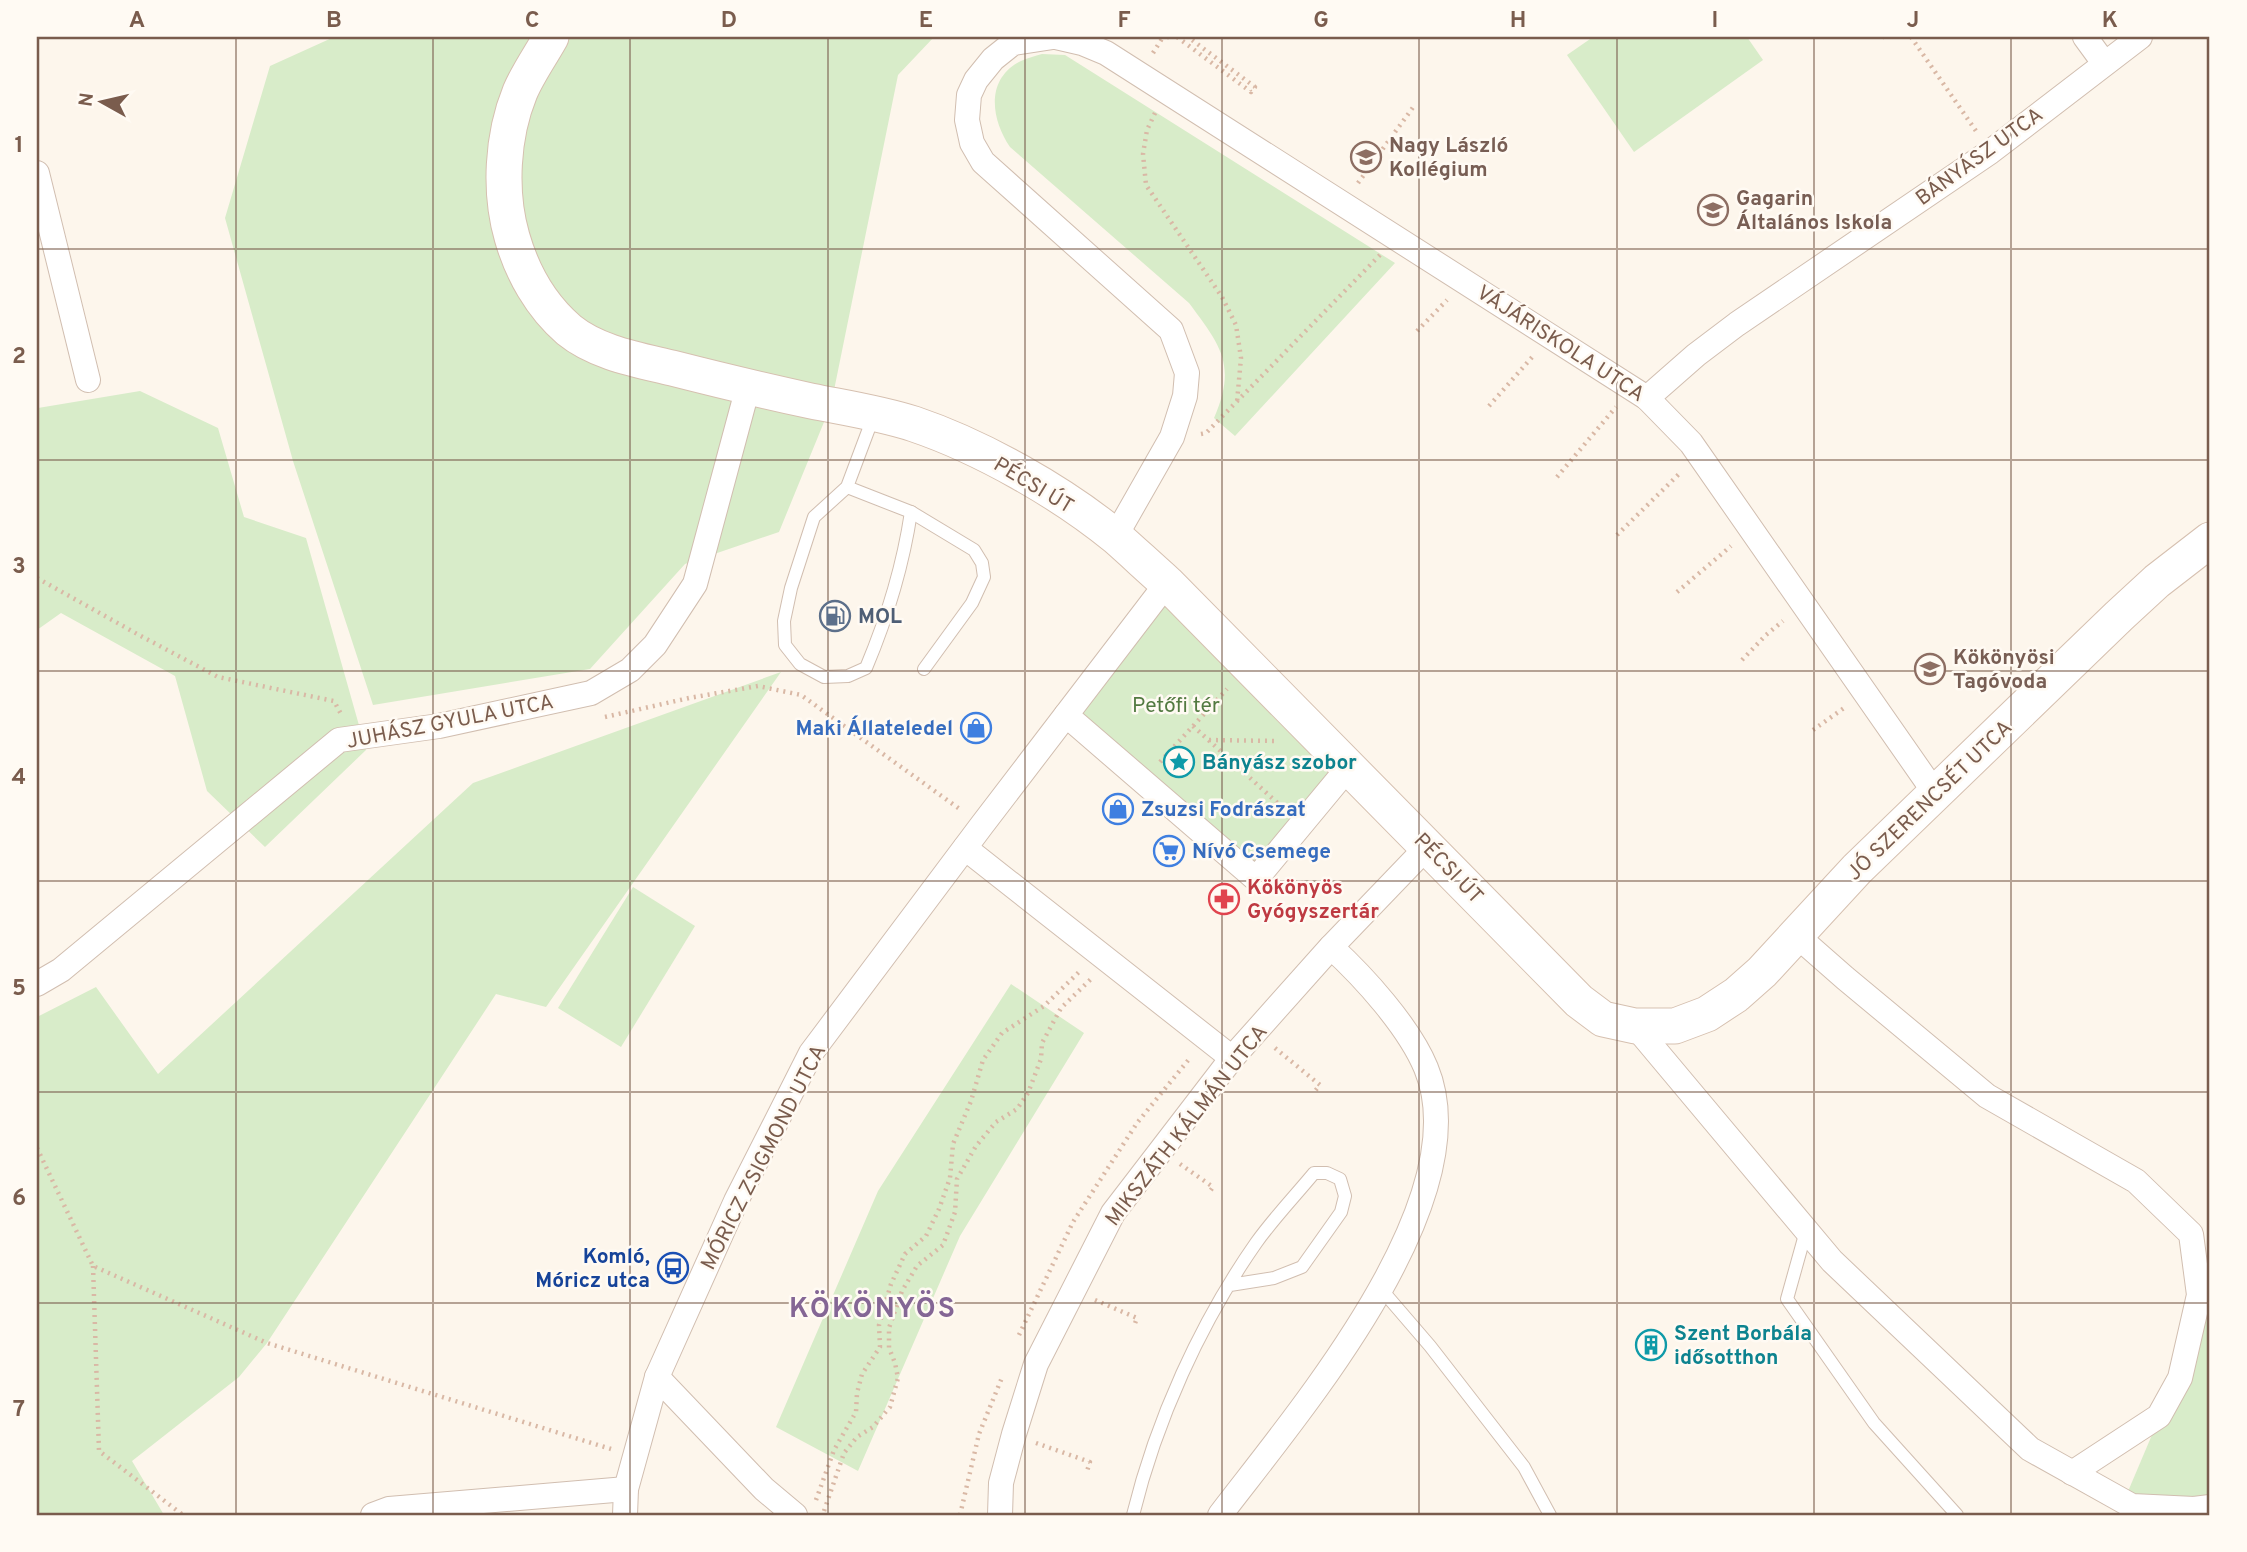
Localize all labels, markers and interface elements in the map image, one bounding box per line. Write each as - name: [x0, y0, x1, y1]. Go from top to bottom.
- text: A: [129, 7, 145, 36]
- text: B: [326, 7, 342, 36]
- text: C: [525, 7, 539, 36]
- text: D: [721, 7, 737, 36]
- text: E: [919, 7, 933, 36]
- text: F: [1117, 7, 1131, 36]
- text: G: [1313, 7, 1329, 36]
- text: H: [1510, 7, 1526, 36]
- text: I: [1712, 7, 1718, 36]
- text: J: [1907, 7, 1919, 36]
- text: K: [2102, 7, 2118, 36]
- north arrow: [66, 66, 136, 136]
- text: N: [74, 91, 100, 108]
- street label: BÁNYÁSZ UTCA: [1910, 101, 2049, 213]
- text: 1: [14, 132, 24, 161]
- place label: Nagy László Kollégium: [1389, 133, 1508, 184]
- school or university icon: Nagy László Kollégium: [1349, 140, 1383, 174]
- place label: Gagarin Általános Iskola: [1736, 186, 1892, 237]
- school or university icon: Gagarin Általános Iskola: [1696, 193, 1730, 227]
- street label: VÁJÁRISKOLA UTCA: [1471, 279, 1650, 409]
- text: 2: [12, 343, 26, 372]
- street label: PÉCSI ÚT: [988, 451, 1079, 521]
- text: 3: [12, 553, 26, 582]
- fuel station icon: MOL: [818, 599, 852, 633]
- place label: MOL: [858, 604, 902, 631]
- place label: Kökönyösi Tagóvoda: [1953, 645, 2055, 696]
- school or university icon: Kökönyösi Tagóvoda: [1913, 652, 1947, 686]
- street label: JUHÁSZ GYULA UTCA: [344, 688, 556, 756]
- park label: Petőfi tér: [1132, 693, 1220, 720]
- shop icon: Maki Állateledel: [959, 711, 993, 745]
- street label: JÓ SZERENCSÉT UTCA: [1841, 714, 2018, 887]
- place label: Maki Állateledel: [796, 715, 953, 743]
- place icon: Bányász szobor: [1162, 745, 1196, 779]
- place label: Bányász szobor: [1202, 750, 1357, 777]
- text: 4: [12, 764, 26, 793]
- shop icon: Zsuzsi Fodrászat: [1101, 792, 1135, 826]
- place label: Zsuzsi Fodrászat: [1141, 797, 1306, 824]
- street label: PÉCSI ÚT: [1407, 827, 1489, 910]
- supermarket icon: Nívó Csemege: [1152, 834, 1186, 868]
- place label: Nívó Csemege: [1192, 839, 1331, 866]
- place label: Kökönyös Gyógyszertár: [1247, 875, 1379, 926]
- pharmacy icon: Kökönyös Gyógyszertár: [1207, 882, 1241, 916]
- text: 5: [12, 975, 26, 1004]
- street label: MIKSZÁTH KÁLMÁN UTCA: [1099, 1019, 1274, 1232]
- street label: MÓRICZ ZSIGMOND UTCA: [695, 1040, 833, 1275]
- text: 6: [12, 1185, 26, 1214]
- place label: Komló, Móricz utca: [535, 1244, 650, 1295]
- bus stop icon: Komló, Móricz utca: [656, 1251, 690, 1285]
- district label: KÖKÖNYÖS: [789, 1290, 957, 1328]
- place label: Szent Borbála idősotthon: [1674, 1321, 1812, 1372]
- building icon: Szent Borbála idősotthon: [1634, 1328, 1668, 1362]
- text: 7: [13, 1396, 25, 1425]

